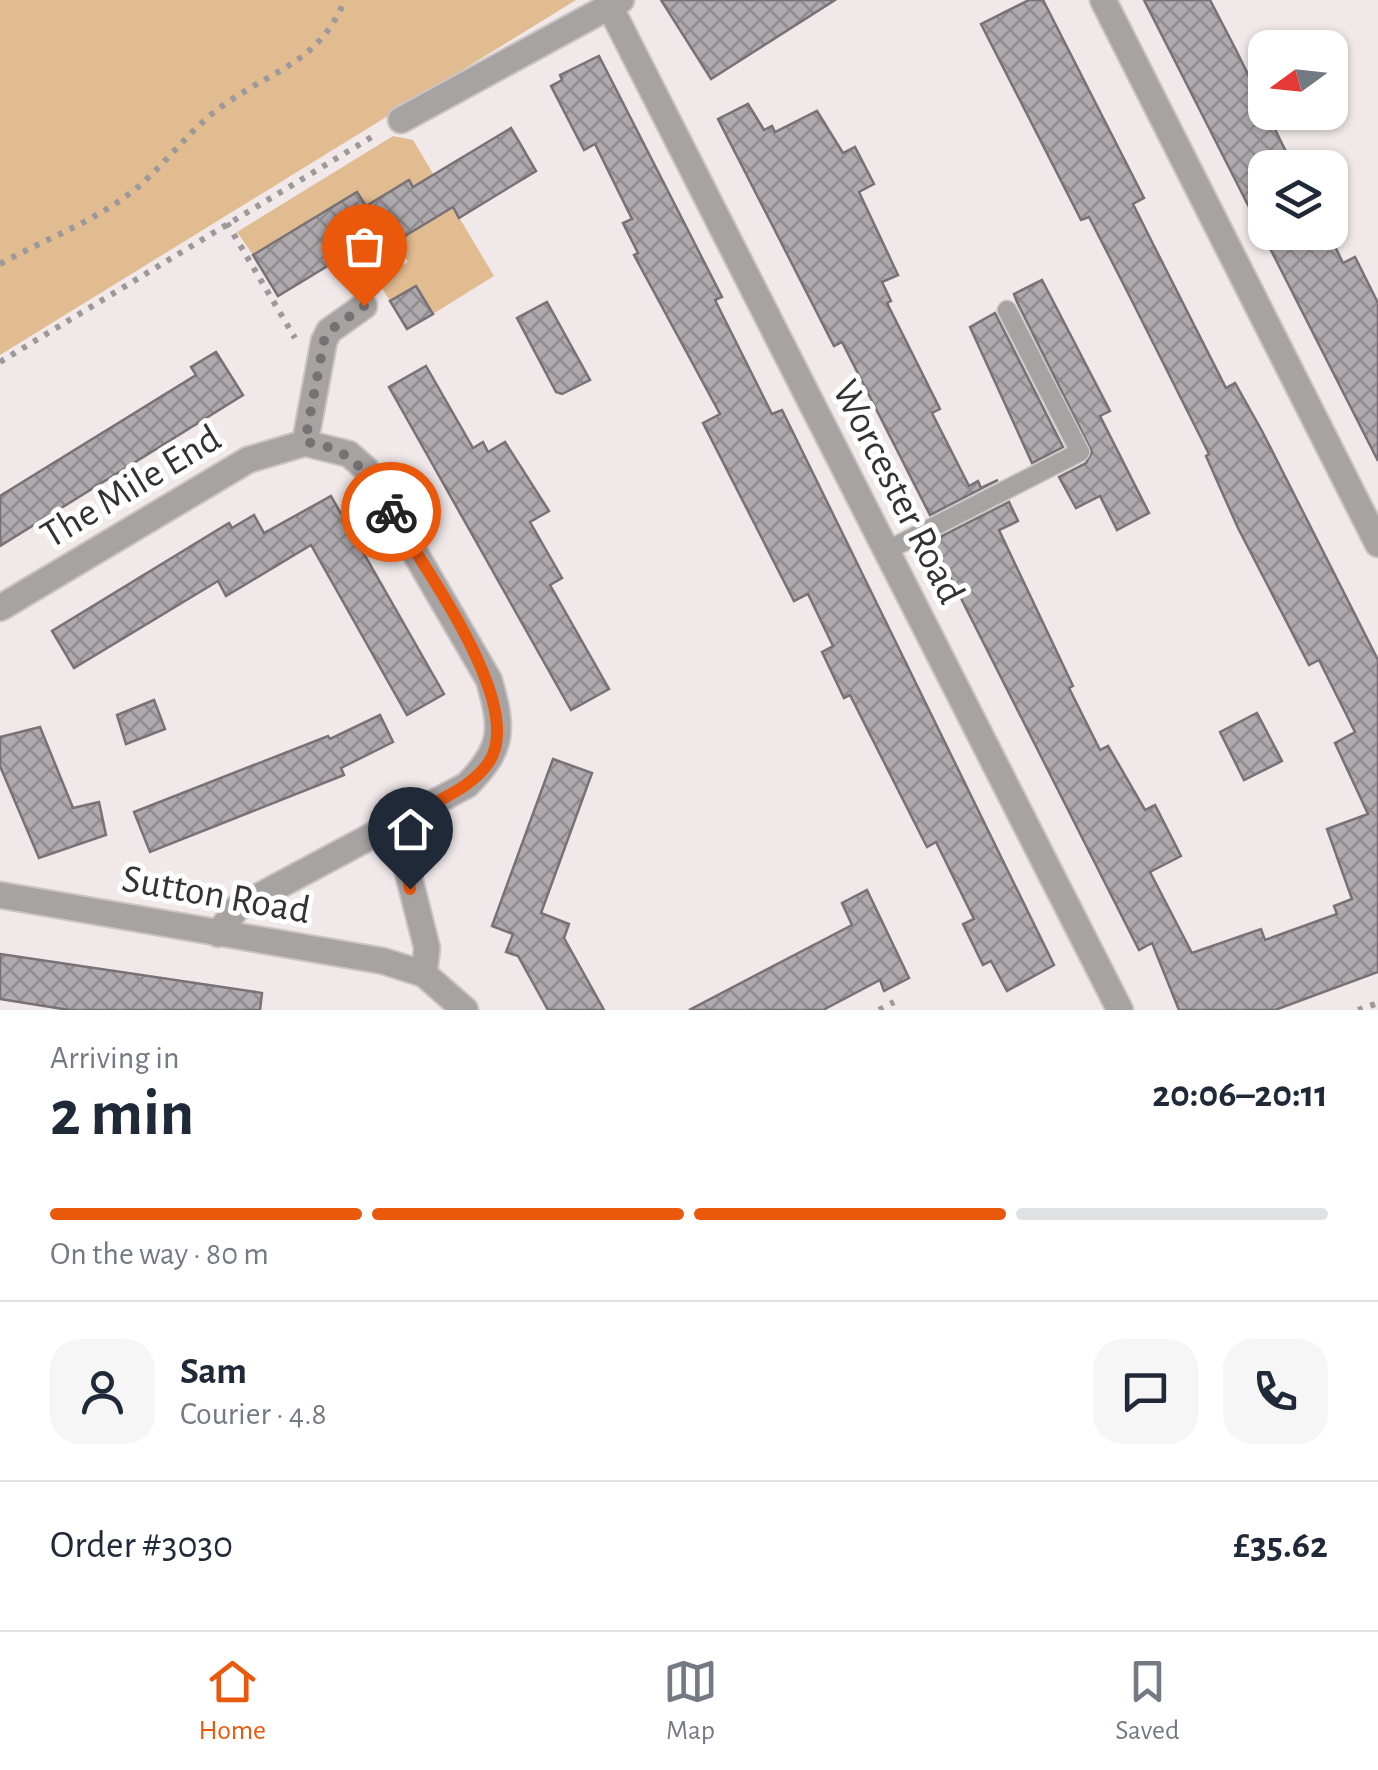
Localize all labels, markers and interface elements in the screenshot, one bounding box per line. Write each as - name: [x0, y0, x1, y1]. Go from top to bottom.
- north arrow: [1248, 30, 1348, 130]
- map controls: [1248, 30, 1348, 250]
- button: layers: [1248, 150, 1348, 250]
- pin: [322, 204, 407, 307]
- icon: bag: [337, 219, 392, 274]
- street label: Worcester Road: [825, 374, 971, 610]
- street label: The Mile End: [34, 418, 228, 556]
- courier: [341, 462, 441, 562]
- icon: bike: [364, 485, 419, 540]
- pin: [368, 787, 453, 890]
- icon: home: [383, 802, 438, 857]
- street label: Sutton Road: [119, 859, 313, 931]
- text: Arriving in: [50, 1042, 179, 1074]
- text: 20:06–20:11: [1152, 1076, 1328, 1114]
- text: 2 min: [50, 1082, 194, 1147]
- text: On the way · 80 m: [50, 1238, 269, 1270]
- button: person: [50, 1339, 155, 1444]
- button: chat: [1093, 1339, 1198, 1444]
- button: phone: [1223, 1339, 1328, 1444]
- text: Sam: [180, 1353, 247, 1391]
- text: Courier · 4.8: [180, 1398, 327, 1430]
- text: Order #3030: [50, 1527, 233, 1565]
- text: £35.62: [1233, 1527, 1328, 1565]
- tab: Home: [199, 1654, 266, 1748]
- tab: Map: [663, 1654, 718, 1748]
- tab: Saved: [1115, 1654, 1179, 1748]

